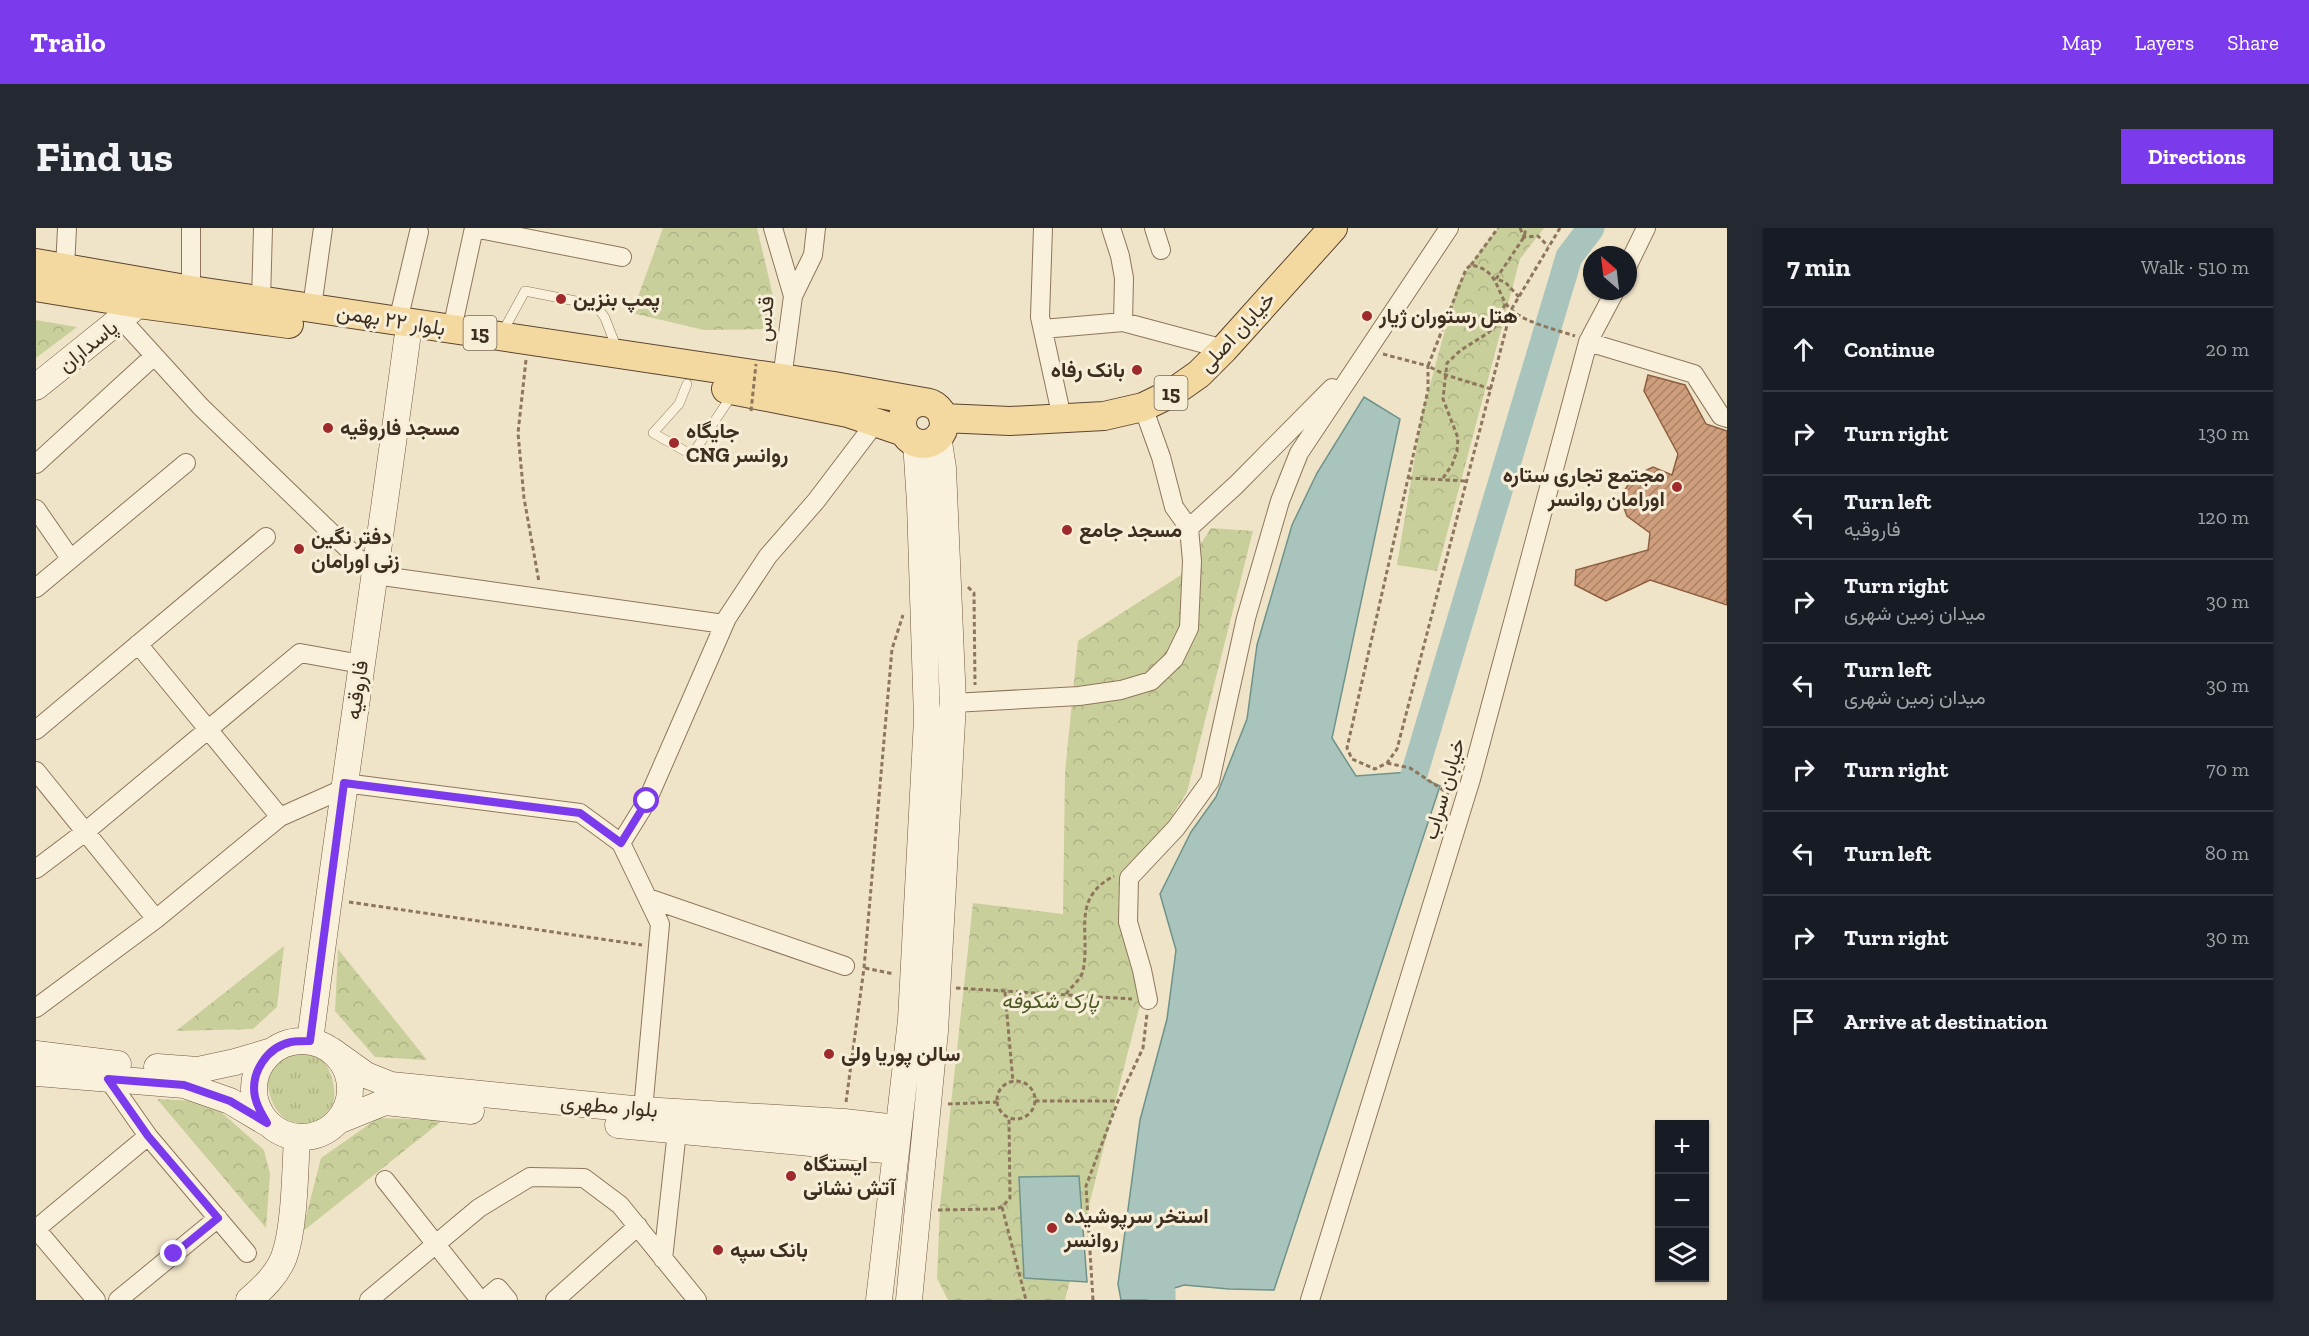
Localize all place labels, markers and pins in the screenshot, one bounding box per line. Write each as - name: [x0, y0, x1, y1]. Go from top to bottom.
- place label: پمپ بنزین: [573, 286, 660, 313]
- marker: پمپ بنزین: [554, 292, 568, 306]
- place label: هتل رستوران ژیار: [1378, 303, 1518, 329]
- marker: هتل رستوران ژیار: [1360, 309, 1374, 323]
- place label: بانک رفاه: [1051, 357, 1125, 383]
- marker: بانک رفاه: [1130, 363, 1144, 377]
- place label: مسجد فاروقیه: [340, 415, 460, 441]
- place label: جایگاه CNG روانسر: [686, 418, 788, 468]
- marker: مسجد فاروقیه: [321, 421, 335, 435]
- marker: جایگاه CNG روانسر: [667, 436, 681, 450]
- place label: مجتمع تجاری ستاره اورامان روانسر: [1503, 462, 1665, 512]
- marker: مجتمع تجاری ستاره اورامان روانسر: [1670, 480, 1684, 494]
- place label: مسجد جامع: [1079, 517, 1182, 544]
- marker: مسجد جامع: [1060, 523, 1074, 537]
- place label: دفتر نگین زنی اورامان: [311, 524, 400, 574]
- marker: دفتر نگین زنی اورامان: [292, 542, 306, 556]
- place label: سالن پوریا ولی: [841, 1041, 960, 1068]
- marker: سالن پوریا ولی: [822, 1047, 836, 1061]
- place label: ایستگاه آتش نشانی: [803, 1151, 897, 1200]
- marker: ایستگاه آتش نشانی: [784, 1169, 798, 1183]
- place label: استخر سرپوشیده روانسر: [1063, 1203, 1209, 1253]
- marker: استخر سرپوشیده روانسر: [1045, 1221, 1059, 1235]
- place label: بانک سپه: [730, 1237, 808, 1264]
- marker: بانک سپه: [711, 1243, 725, 1257]

